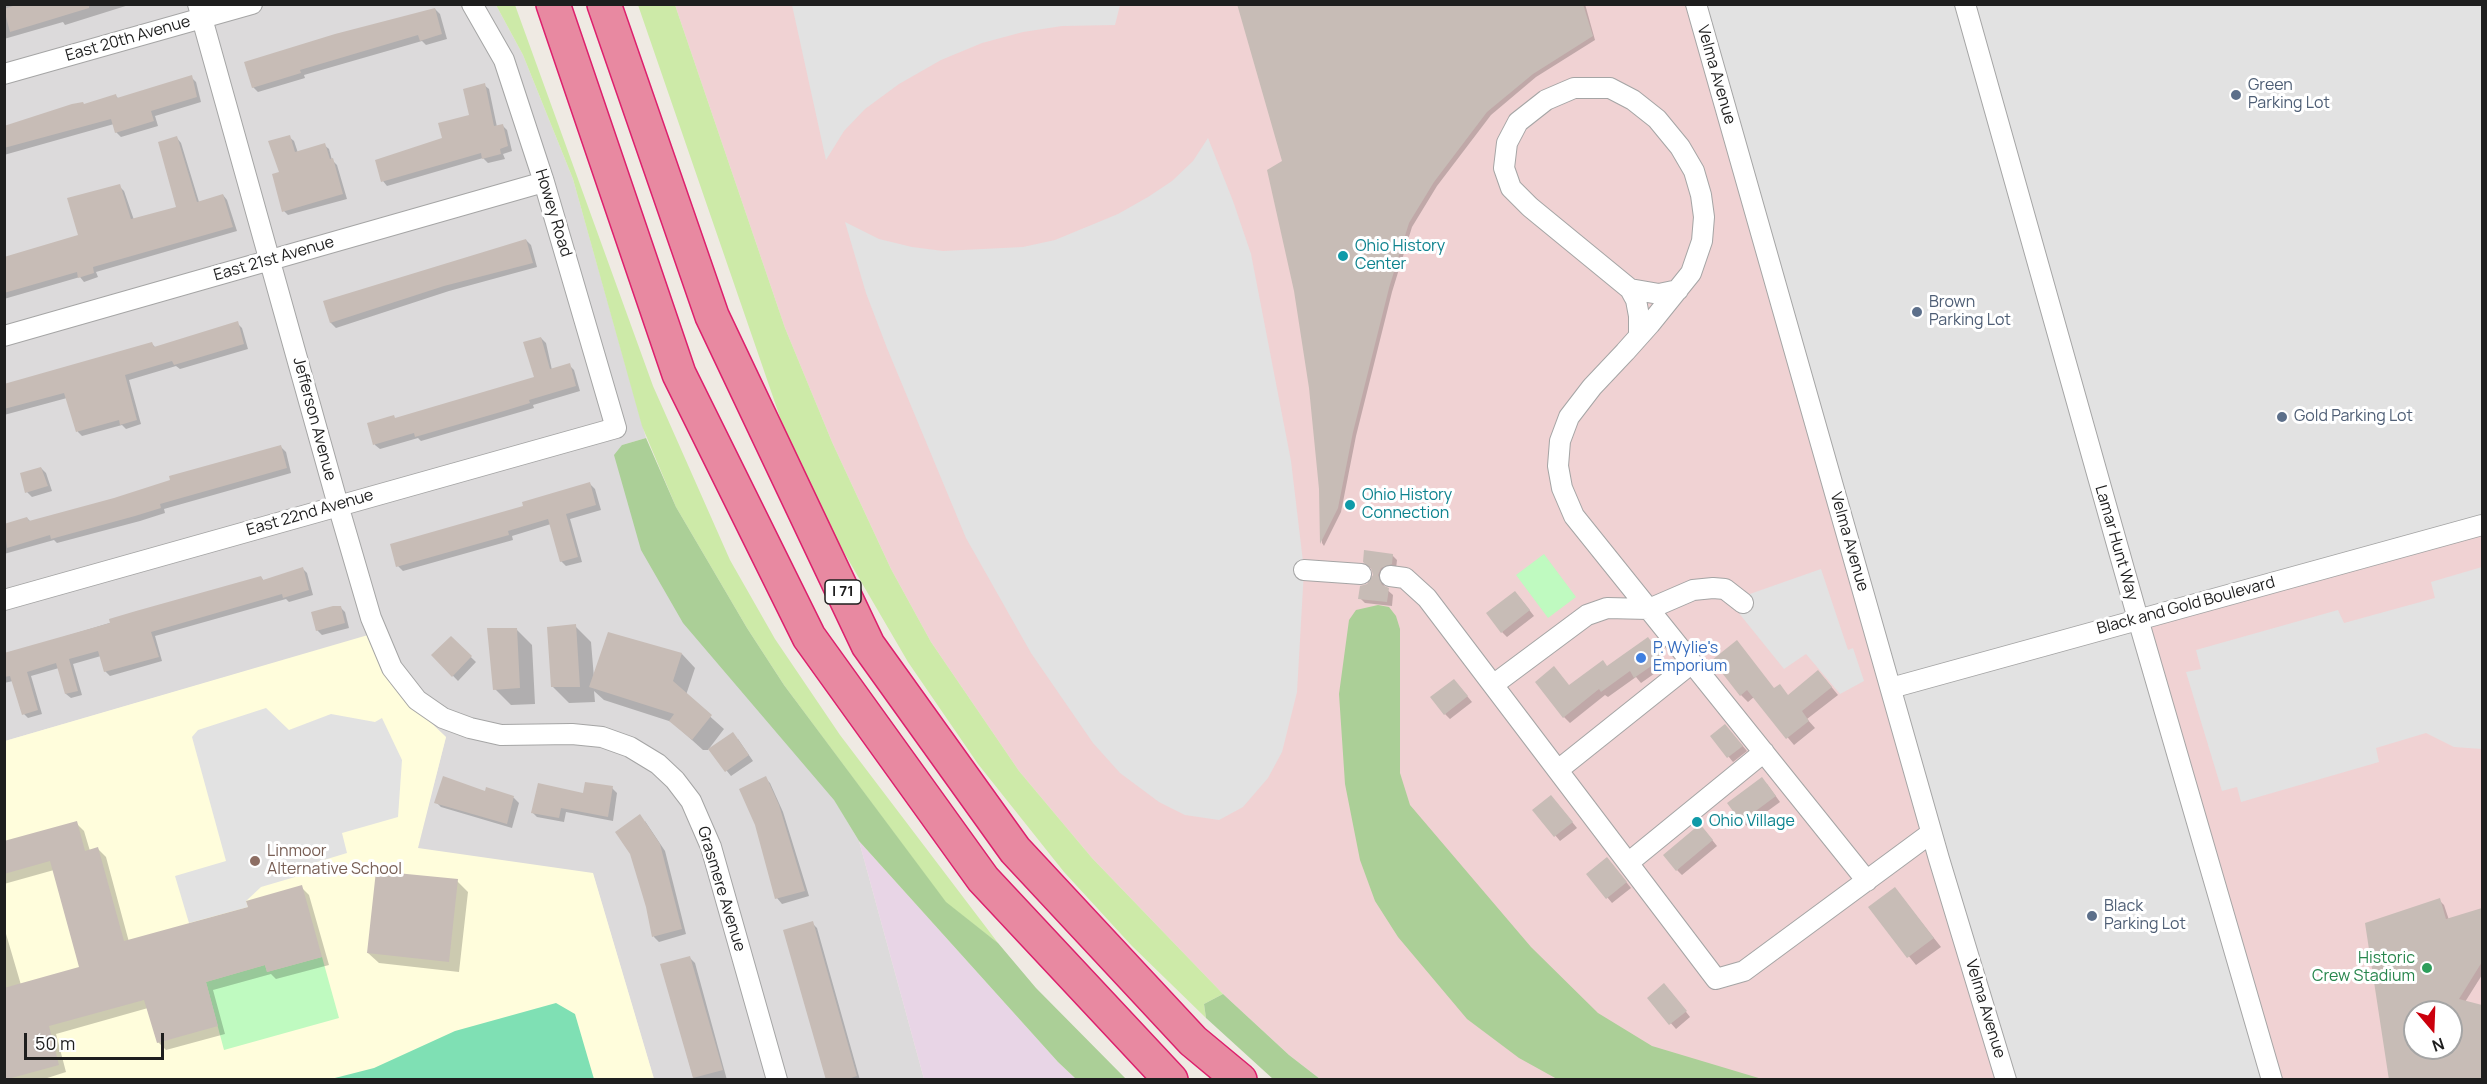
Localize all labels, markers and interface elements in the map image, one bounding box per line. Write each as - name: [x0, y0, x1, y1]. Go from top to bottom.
- street label: East 20th Avenue: [63, 12, 193, 66]
- street label: Velma Avenue: [1693, 23, 1739, 127]
- place label: Green Parking Lot: [2248, 76, 2330, 114]
- marker: Green Parking Lot: [2229, 88, 2243, 102]
- street label: Howey Road: [531, 167, 575, 259]
- street label: East 21st Avenue: [212, 233, 336, 285]
- place label: Ohio History Center: [1355, 237, 1445, 275]
- marker: Ohio History Center: [1336, 249, 1350, 263]
- place label: Brown Parking Lot: [1929, 293, 2011, 331]
- marker: Brown Parking Lot: [1910, 305, 1924, 319]
- street label: Jefferson Avenue: [288, 355, 340, 483]
- place label: Gold Parking Lot: [2294, 407, 2413, 427]
- marker: Gold Parking Lot: [2275, 410, 2289, 424]
- street label: Lamar Hunt Way: [2090, 483, 2142, 603]
- street label: East 22nd Avenue: [244, 486, 376, 540]
- place label: Ohio History Connection: [1362, 486, 1452, 524]
- street label: Velma Avenue: [1826, 490, 1872, 594]
- marker: Ohio History Connection: [1343, 498, 1357, 512]
- street label: Black and Gold Boulevard: [2095, 573, 2277, 639]
- road number: I 71: [825, 580, 861, 604]
- place label: P. Wylie's Emporium: [1653, 639, 1727, 677]
- marker: P. Wylie's Emporium: [1634, 651, 1648, 665]
- place label: Ohio Village: [1709, 812, 1795, 832]
- marker: Ohio Village: [1690, 815, 1704, 829]
- street label: Grasmere Avenue: [693, 824, 749, 954]
- place label: Linmoor Alternative School: [267, 842, 402, 880]
- marker: Linmoor Alternative School: [248, 854, 262, 868]
- place label: Black Parking Lot: [2104, 897, 2186, 935]
- marker: Black Parking Lot: [2085, 909, 2099, 923]
- place label: Historic Crew Stadium: [2312, 949, 2415, 987]
- street label: Velma Avenue: [1961, 957, 2009, 1061]
- marker: Historic Crew Stadium: [2420, 961, 2434, 975]
- north arrow: [2403, 1000, 2463, 1060]
- scale bar: [27, 1021, 166, 1059]
- text: 50 m: [35, 1031, 75, 1055]
- text: N: [2429, 1033, 2447, 1057]

